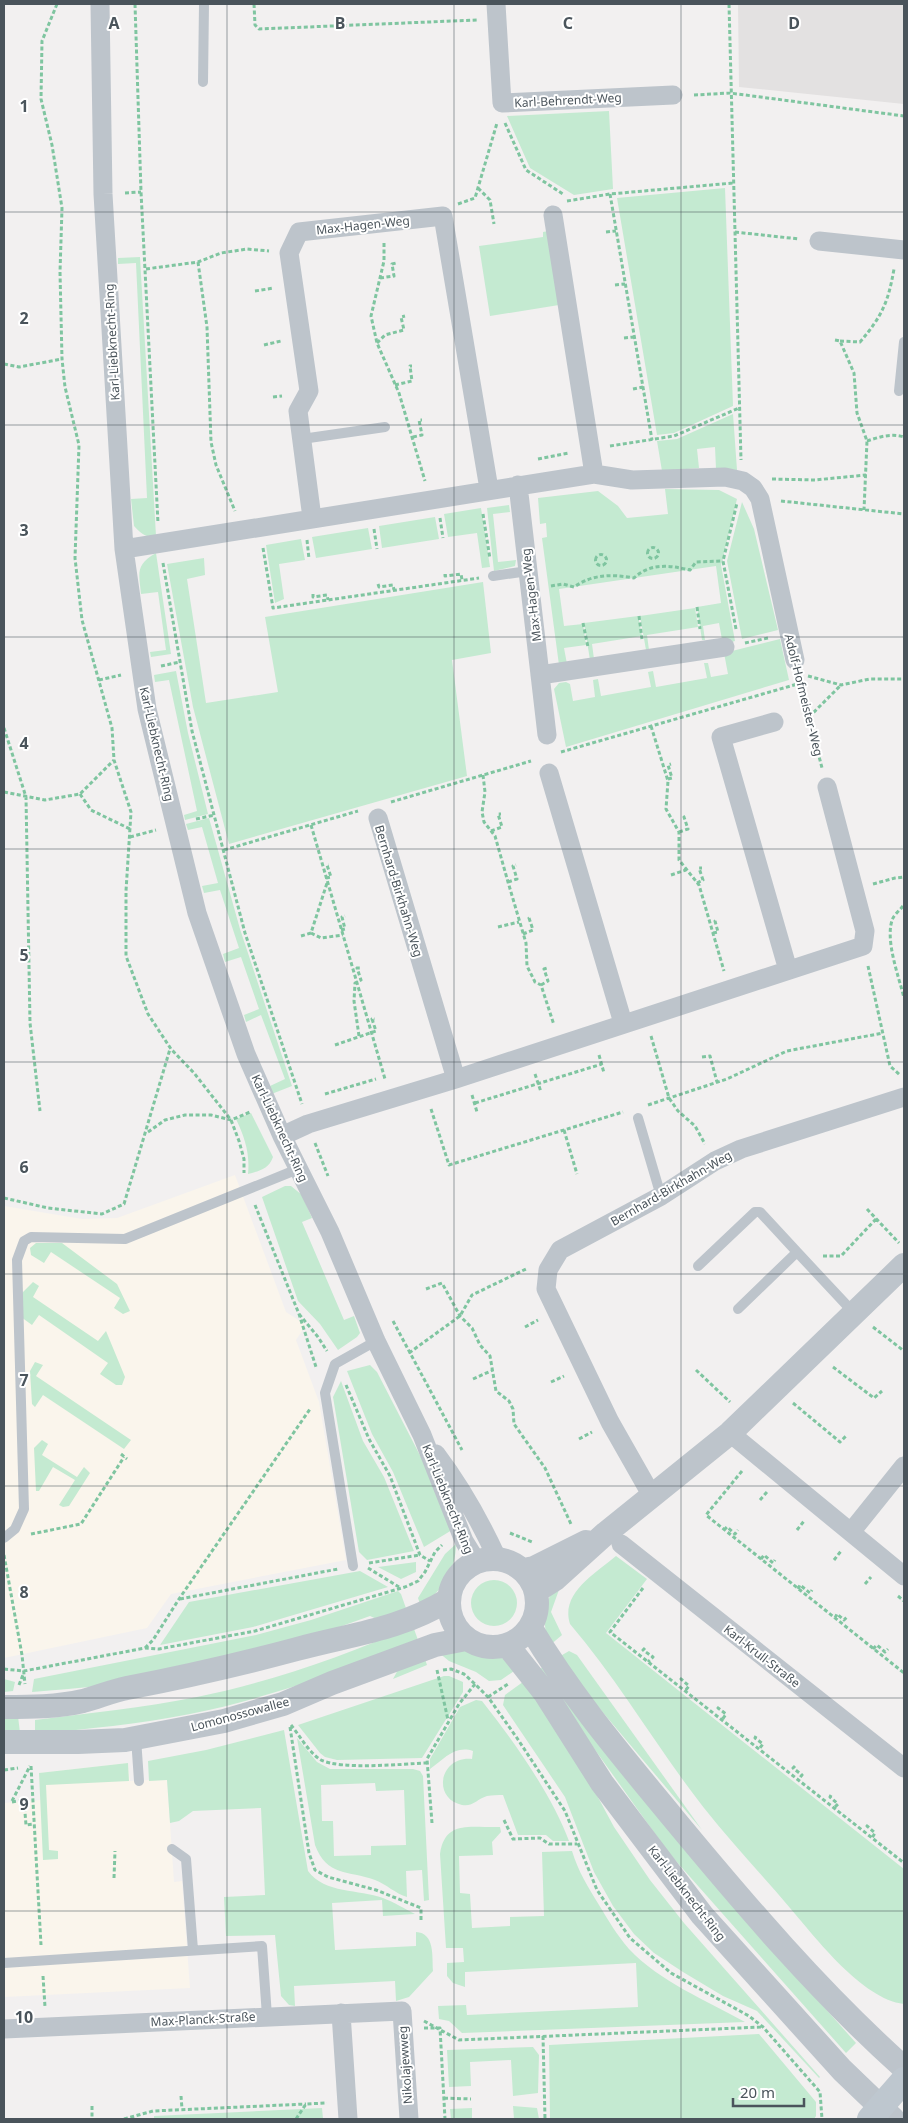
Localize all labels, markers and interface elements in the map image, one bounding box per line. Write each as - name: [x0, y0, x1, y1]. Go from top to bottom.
- text: A: [108, 12, 120, 34]
- text: B: [335, 12, 345, 34]
- text: C: [563, 12, 573, 34]
- text: D: [788, 12, 800, 34]
- street label: Karl-Behrendt-Weg: [514, 89, 622, 111]
- text: 1: [19, 95, 29, 117]
- street label: Max-Hagen-Weg: [315, 212, 411, 238]
- street label: Karl-Liebknecht-Ring: [100, 283, 124, 401]
- text: 2: [19, 307, 29, 329]
- text: 3: [19, 519, 29, 541]
- street label: Max-Hagen-Weg: [517, 547, 545, 643]
- street label: Adolf-Hofmeister-Weg: [781, 632, 827, 758]
- street label: Karl-Liebknecht-Ring: [136, 685, 178, 803]
- text: 4: [19, 732, 29, 754]
- street label: Bernhard-Birkhahn-Weg: [371, 823, 427, 959]
- text: 5: [19, 944, 29, 966]
- street label: Karl-Liebknecht-Ring: [248, 1071, 312, 1185]
- street label: Bernhard-Birkhahn-Weg: [607, 1146, 735, 1230]
- text: 6: [19, 1156, 29, 1178]
- text: 7: [19, 1369, 29, 1391]
- street label: Karl-Liebknecht-Ring: [418, 1442, 478, 1556]
- text: 8: [19, 1581, 29, 1603]
- street label: Karl-Krull-Straße: [720, 1621, 804, 1691]
- street label: Lomonossowallee: [189, 1693, 291, 1735]
- text: 9: [19, 1793, 29, 1815]
- street label: Karl-Liebknecht-Ring: [644, 1842, 730, 1944]
- text: 10: [15, 2006, 33, 2028]
- street label: Max-Planck-Straße: [150, 2008, 256, 2030]
- street label: Nikolajewweg: [394, 2025, 416, 2105]
- scale bar: [733, 2076, 804, 2108]
- text: 20 m: [740, 2082, 775, 2102]

